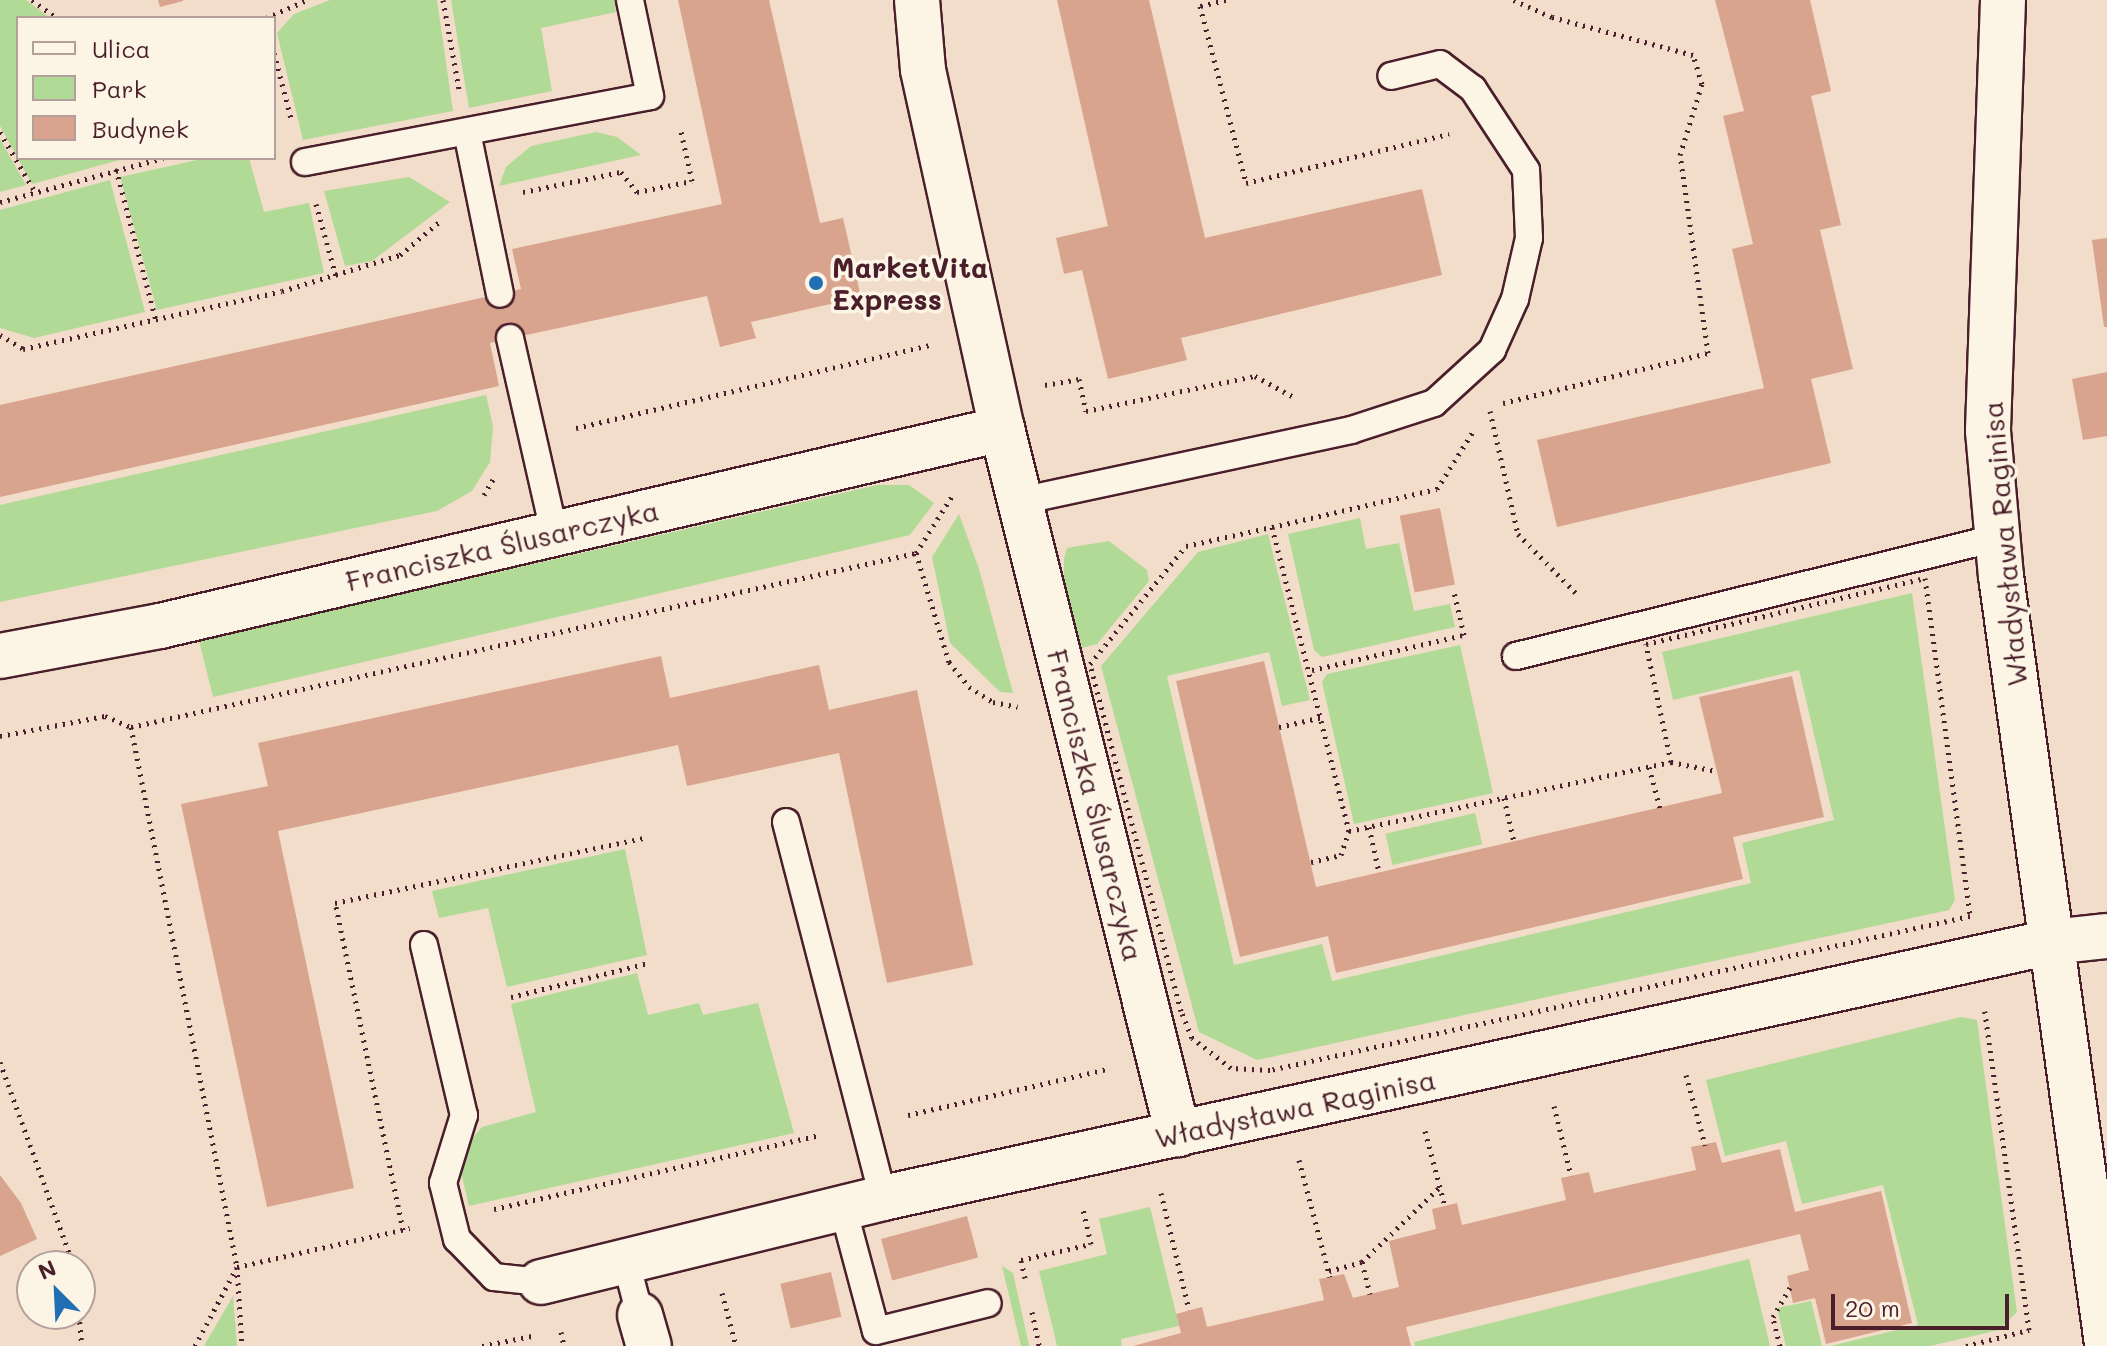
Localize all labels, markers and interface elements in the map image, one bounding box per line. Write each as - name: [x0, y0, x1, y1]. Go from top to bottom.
- legend: [16, 16, 276, 160]
- text: Ulica: [92, 33, 150, 64]
- text: Park: [92, 73, 146, 104]
- text: Budynek: [92, 113, 189, 144]
- place label: MarketVita Express: [832, 250, 988, 316]
- marker: MarketVita Express: [807, 274, 825, 292]
- street label: Władysława Raginisa: [1975, 400, 2033, 688]
- street label: Franciszka Ślusarczyka: [342, 493, 662, 597]
- street label: Franciszka Ślusarczyka: [1041, 646, 1151, 964]
- street label: Władysława Raginisa: [1151, 1062, 1439, 1154]
- north arrow: [16, 1250, 96, 1330]
- text: N: [33, 1253, 60, 1286]
- scale bar: [1835, 1278, 2013, 1328]
- text: 20 m: [1845, 1292, 1900, 1323]

